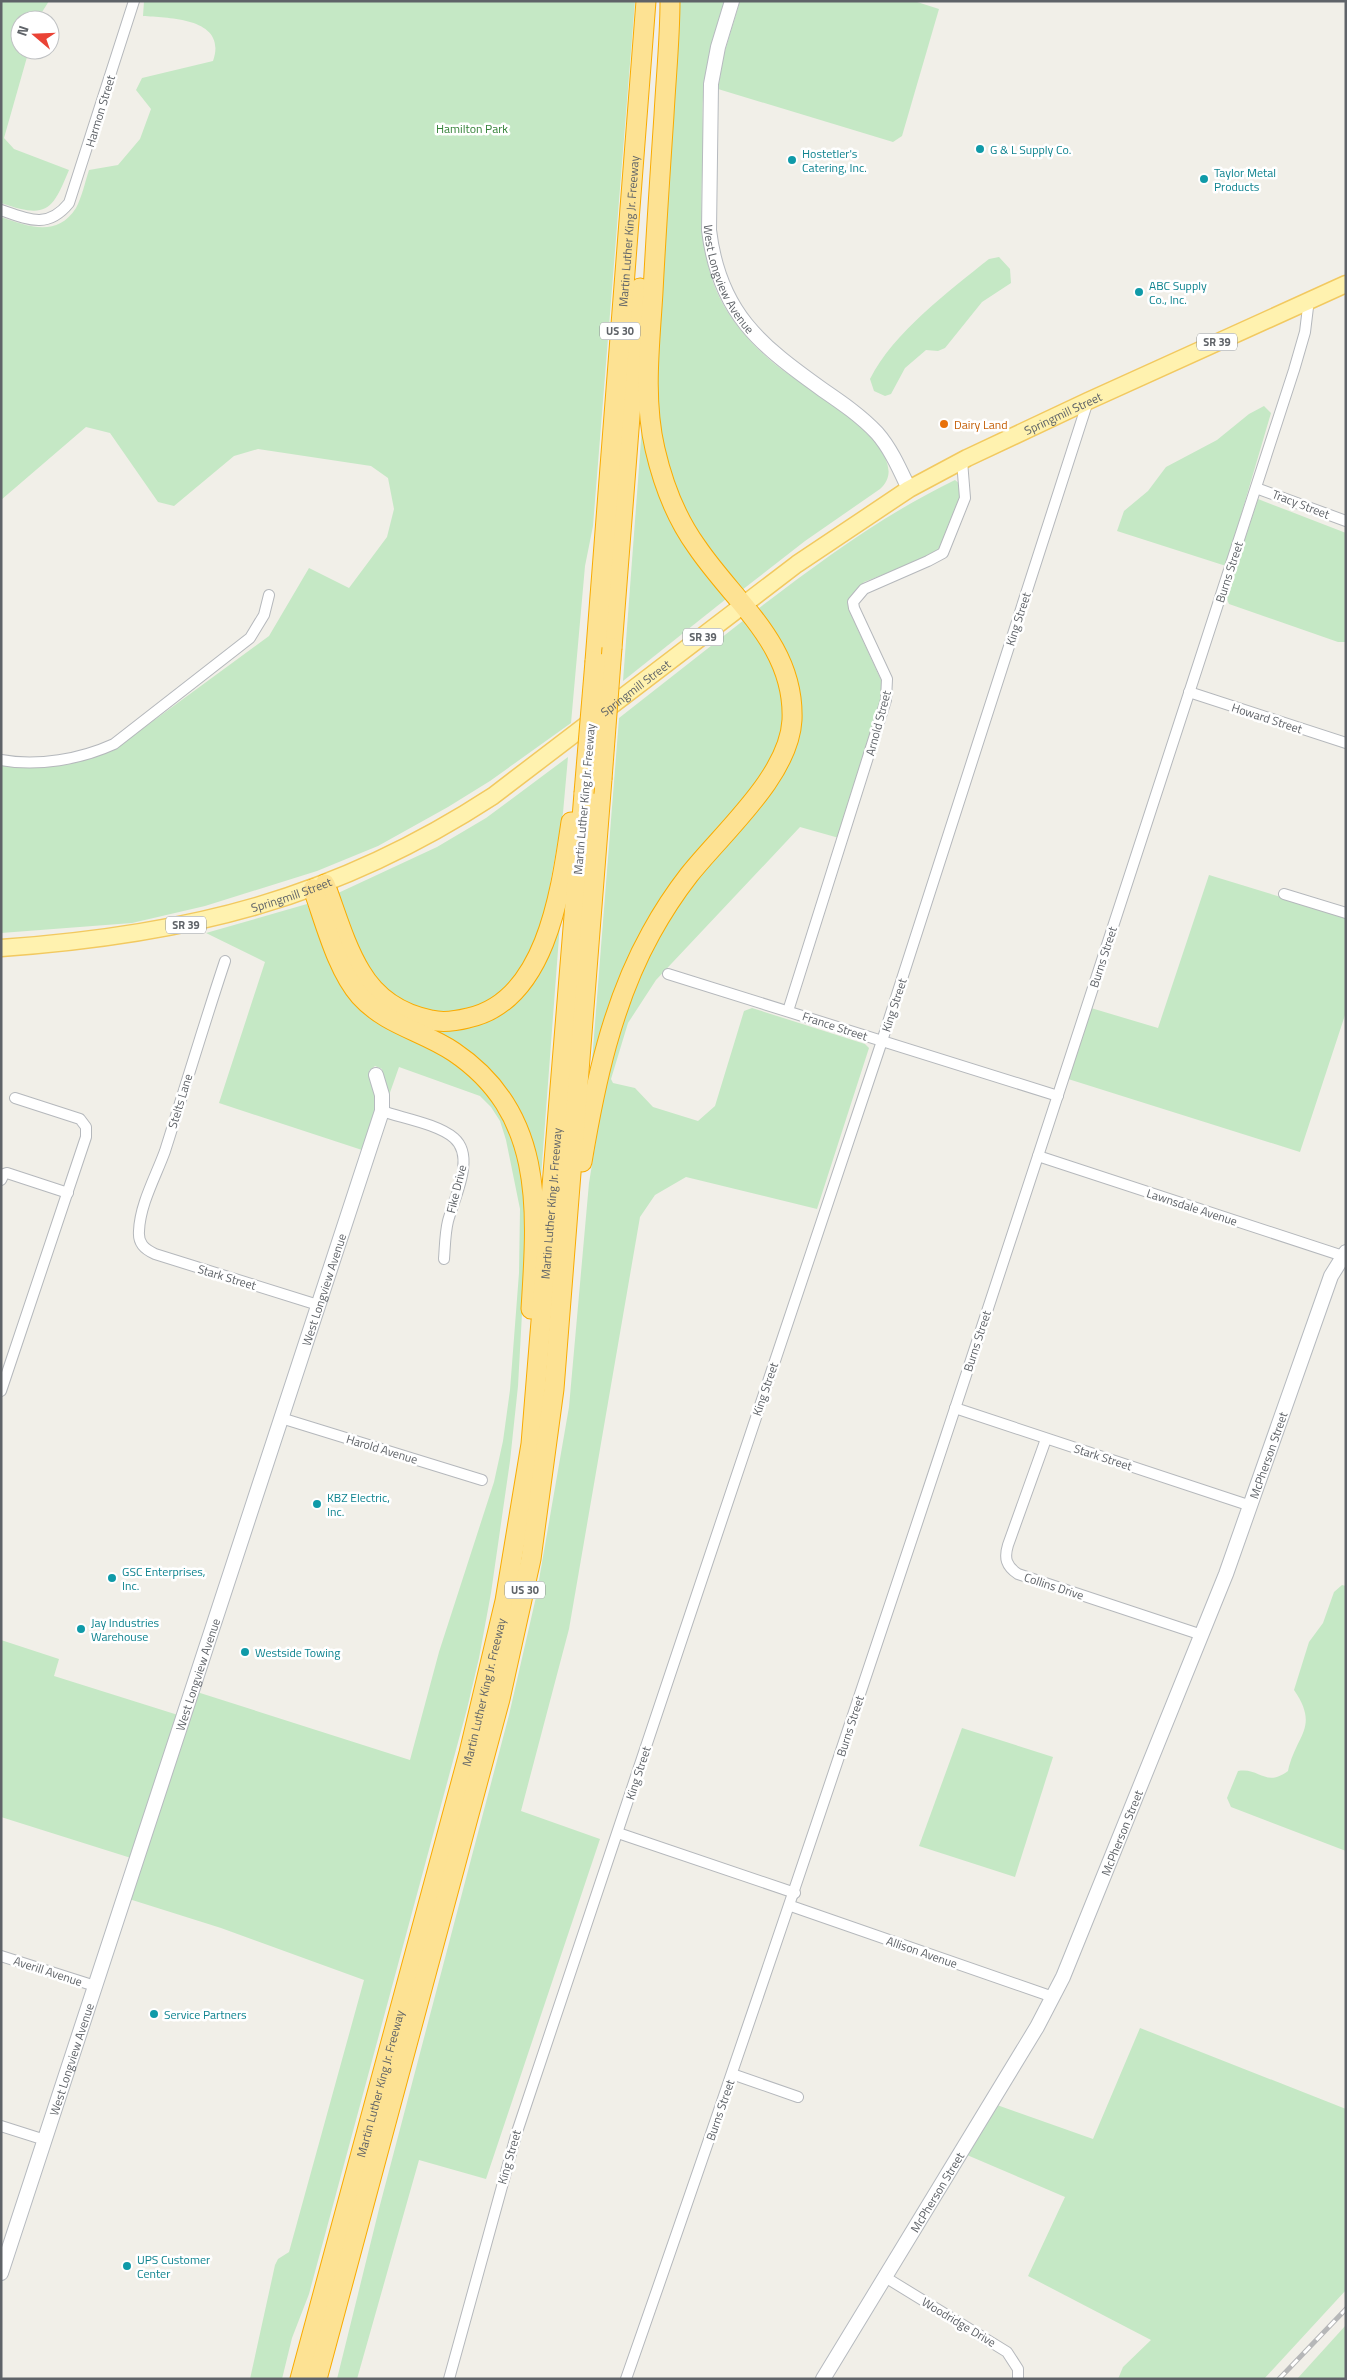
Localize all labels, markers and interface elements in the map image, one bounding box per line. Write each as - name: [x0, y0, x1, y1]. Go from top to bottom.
- north arrow: [10, 10, 60, 60]
- text: N: [11, 23, 34, 39]
- street label: Harmon Street: [80, 72, 120, 149]
- park label: Hamilton Park: [436, 119, 508, 138]
- place label: G & L Supply Co.: [990, 140, 1071, 159]
- marker: G & L Supply Co.: [974, 143, 986, 155]
- place label: Hostetler's Catering, Inc.: [802, 144, 867, 177]
- marker: Hostetler's Catering, Inc.: [786, 154, 798, 166]
- street label: Martin Luther King Jr. Freeway: [613, 155, 644, 308]
- place label: Taylor Metal Products: [1214, 163, 1276, 196]
- marker: Taylor Metal Products: [1198, 173, 1210, 185]
- street label: West Longview Avenue: [699, 224, 759, 337]
- place label: ABC Supply Co., Inc.: [1149, 276, 1207, 309]
- marker: ABC Supply Co., Inc.: [1133, 286, 1145, 298]
- road number: US 30: [600, 322, 640, 340]
- road number: SR 39: [1197, 334, 1237, 351]
- street label: Springmill Street: [1021, 386, 1105, 439]
- place label: Dairy Land: [954, 415, 1008, 434]
- marker: Dairy Land: [938, 418, 950, 430]
- street label: Tracy Street: [1270, 484, 1333, 524]
- street label: Burns Street: [1210, 538, 1248, 605]
- street label: King Street: [1000, 589, 1036, 648]
- road number: SR 39: [683, 628, 723, 646]
- street label: Springmill Street: [596, 654, 675, 721]
- street label: Arnold Street: [860, 688, 896, 758]
- street label: Howard Street: [1229, 698, 1306, 739]
- street label: Martin Luther King Jr. Freeway: [568, 722, 600, 875]
- street label: Springmill Street: [249, 871, 335, 917]
- road number: SR 39: [166, 916, 206, 934]
- street label: Burns Street: [1084, 923, 1122, 990]
- street label: King Street: [876, 975, 912, 1034]
- street label: France Street: [800, 1007, 871, 1046]
- street label: Stelts Lane: [163, 1071, 197, 1131]
- street label: Martin Luther King Jr. Freeway: [535, 1127, 566, 1280]
- street label: Fike Drive: [441, 1163, 471, 1215]
- street label: Lawnsdale Avenue: [1144, 1183, 1240, 1231]
- street label: West Longview Avenue: [296, 1231, 351, 1348]
- street label: Stark Street: [195, 1259, 259, 1295]
- street label: Burns Street: [958, 1307, 996, 1374]
- street label: King Street: [747, 1359, 783, 1418]
- street label: McPherson Street: [1244, 1408, 1292, 1501]
- street label: Harold Avenue: [344, 1429, 420, 1469]
- street label: Stark Street: [1071, 1439, 1135, 1476]
- place label: KBZ Electric, Inc.: [327, 1488, 390, 1521]
- marker: KBZ Electric, Inc.: [311, 1498, 323, 1510]
- place label: GSC Enterprises, Inc.: [122, 1562, 206, 1595]
- street label: Collins Drive: [1022, 1567, 1086, 1605]
- marker: GSC Enterprises, Inc.: [106, 1572, 118, 1584]
- road number: US 30: [505, 1582, 545, 1598]
- place label: Jay Industries Warehouse: [91, 1613, 160, 1646]
- street label: West Longview Avenue: [170, 1616, 225, 1733]
- street label: Martin Luther King Jr. Freeway: [456, 1616, 510, 1768]
- marker: Jay Industries Warehouse: [75, 1623, 87, 1635]
- place label: Westside Towing: [255, 1643, 340, 1662]
- marker: Westside Towing: [239, 1646, 251, 1658]
- street label: Burns Street: [831, 1692, 869, 1759]
- street label: King Street: [620, 1743, 656, 1802]
- street label: McPherson Street: [1095, 1786, 1148, 1878]
- street label: Allison Avenue: [884, 1931, 960, 1973]
- street label: Averill Avenue: [11, 1951, 85, 1991]
- street label: West Longview Avenue: [44, 2000, 98, 2118]
- place label: Service Partners: [164, 2005, 247, 2024]
- marker: Service Partners: [148, 2008, 160, 2020]
- street label: Martin Luther King Jr. Freeway: [351, 2008, 409, 2159]
- street label: Burns Street: [701, 2076, 740, 2143]
- street label: King Street: [492, 2127, 526, 2186]
- street label: McPherson Street: [905, 2147, 969, 2236]
- place label: UPS Customer Center: [137, 2250, 210, 2283]
- marker: UPS Customer Center: [121, 2260, 133, 2272]
- street label: Woodridge Drive: [918, 2292, 1000, 2352]

